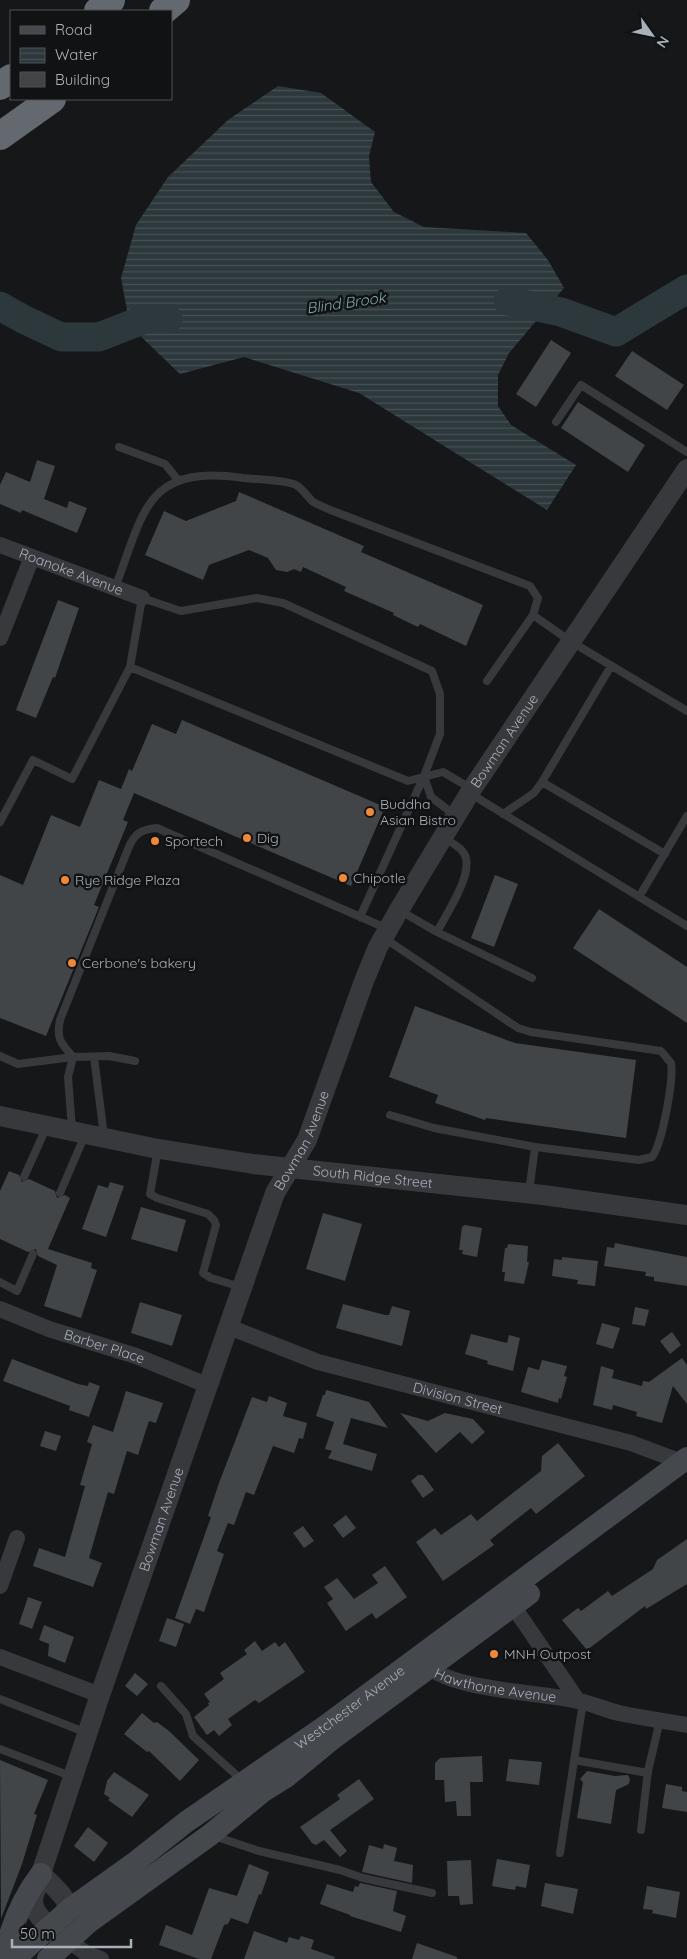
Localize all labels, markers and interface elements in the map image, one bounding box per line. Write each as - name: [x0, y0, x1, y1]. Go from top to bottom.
- legend: [10, 10, 172, 100]
- north arrow: [627, 10, 677, 60]
- text: Road: [55, 20, 92, 39]
- text: N: [653, 33, 673, 51]
- text: Water: [55, 45, 98, 64]
- text: Building: [55, 70, 110, 89]
- water label: Blind Brook: [305, 287, 389, 317]
- street label: Roanoke Avenue: [17, 544, 126, 599]
- street label: Bowman Avenue: [466, 691, 542, 791]
- place label: Buddha Asian Bistro: [380, 795, 456, 829]
- marker: Buddha Asian Bistro: [364, 806, 376, 818]
- place label: Dig: [257, 829, 279, 847]
- place label: Sportech: [165, 832, 223, 850]
- marker: Dig: [241, 832, 253, 844]
- marker: Sportech: [149, 835, 161, 847]
- place label: Chipotle: [353, 869, 406, 887]
- place label: Rye Ridge Plaza: [75, 871, 180, 889]
- marker: Chipotle: [337, 872, 349, 884]
- marker: Rye Ridge Plaza: [59, 874, 71, 886]
- place label: Cerbone's bakery: [82, 954, 196, 972]
- marker: Cerbone's bakery: [66, 957, 78, 969]
- street label: Bowman Avenue: [270, 1088, 333, 1194]
- street label: South Ridge Street: [312, 1161, 434, 1192]
- street label: Barber Place: [62, 1325, 148, 1368]
- street label: Division Street: [411, 1378, 505, 1418]
- street label: Bowman Avenue: [135, 1465, 188, 1574]
- place label: MNH Outpost: [504, 1645, 592, 1663]
- marker: MNH Outpost: [488, 1648, 500, 1660]
- street label: Westchester Avenue: [291, 1661, 408, 1753]
- street label: Hawthorne Avenue: [431, 1664, 558, 1706]
- scale bar: [12, 1916, 131, 1948]
- text: 50 m: [20, 1924, 55, 1943]

